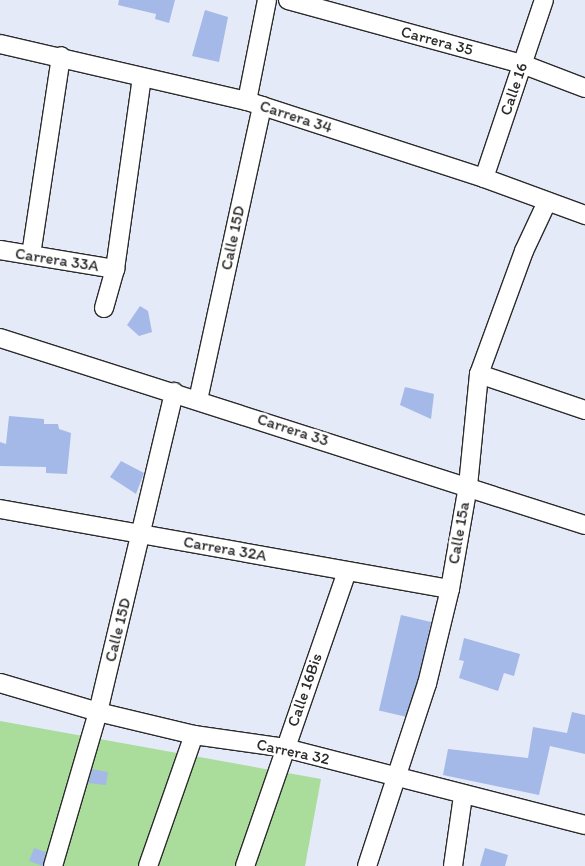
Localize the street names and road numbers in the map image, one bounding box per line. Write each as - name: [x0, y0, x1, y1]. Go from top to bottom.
- street label: Carrera 35: [399, 22, 475, 60]
- street label: Calle 16: [496, 60, 532, 118]
- street label: Carrera 34: [257, 96, 335, 138]
- street label: Calle 15D: [217, 204, 249, 272]
- street label: Carrera 33A: [14, 244, 100, 276]
- street label: Carrera 33: [255, 409, 331, 451]
- street label: Calle 15a: [444, 500, 474, 566]
- street label: Carrera 32A: [182, 532, 268, 566]
- street label: Calle 15D: [101, 596, 135, 664]
- street label: Calle 16Bis: [283, 651, 327, 729]
- street label: Carrera 32: [255, 735, 331, 769]

